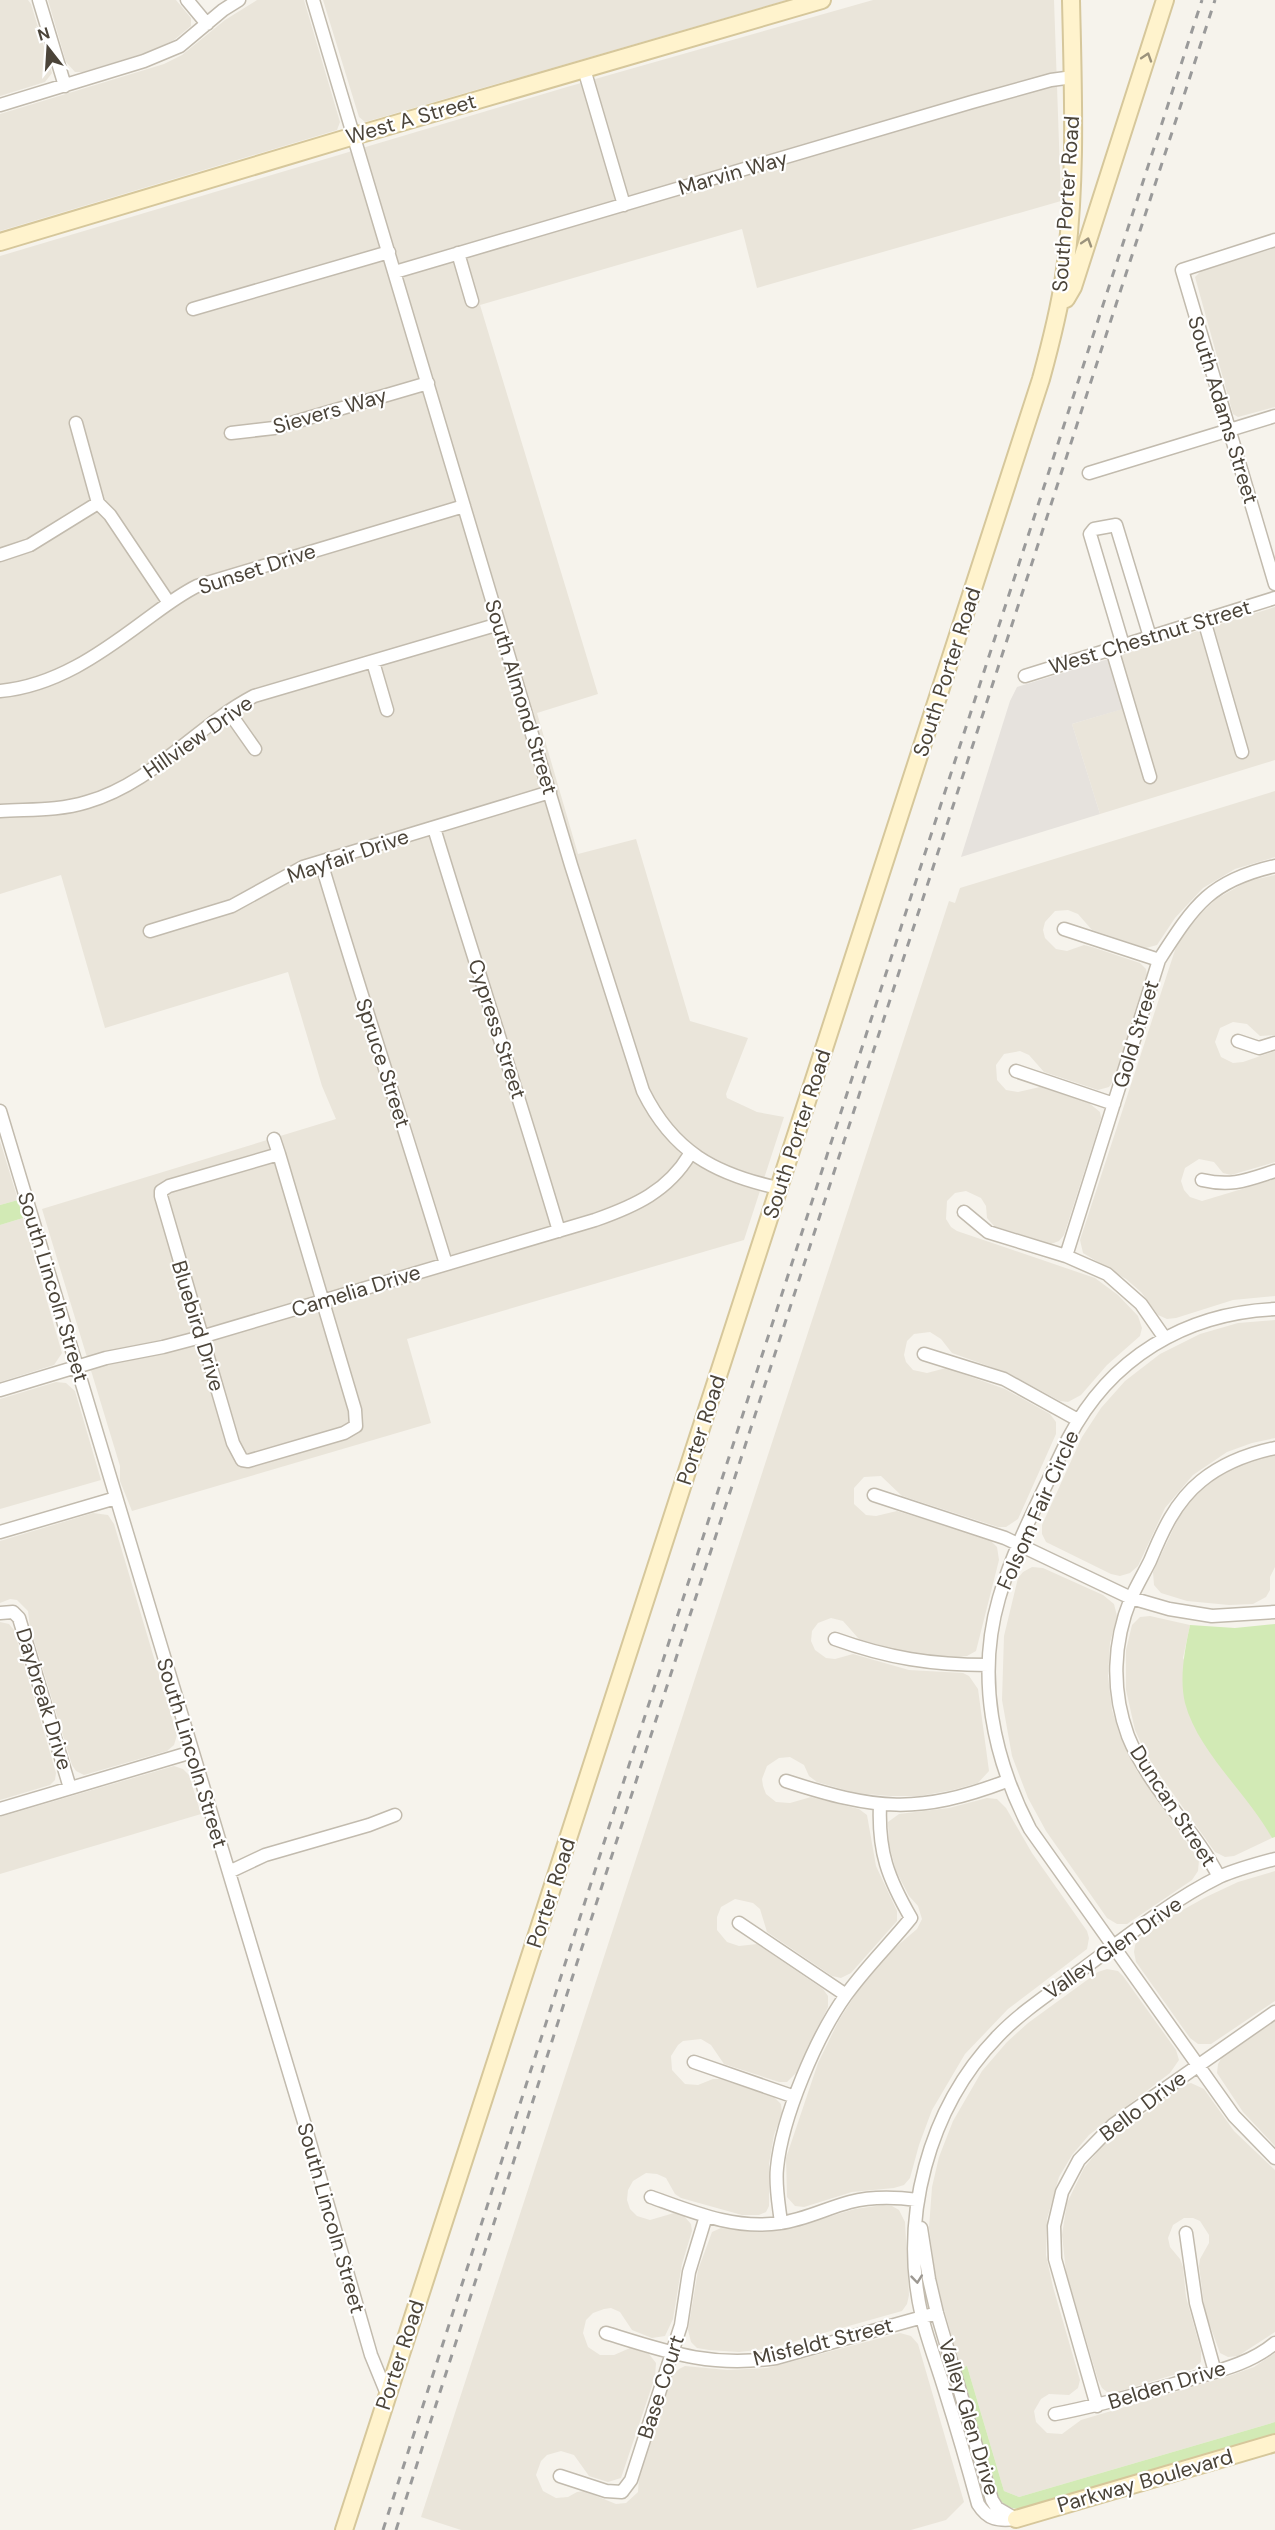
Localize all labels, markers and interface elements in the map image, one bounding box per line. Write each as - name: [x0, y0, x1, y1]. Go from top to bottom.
- north arrow: [18, 18, 78, 78]
- text: N: [35, 22, 52, 46]
- one-way arrow: [1140, 52, 1152, 63]
- street label: West A Street: [343, 87, 479, 151]
- street label: South Porter Road: [1046, 115, 1086, 293]
- street label: Marvin Way: [675, 144, 791, 202]
- one-way arrow: [1080, 237, 1092, 248]
- street label: South Adams Street: [1181, 313, 1265, 507]
- street label: Sievers Way: [270, 381, 390, 441]
- street label: Sunset Drive: [195, 537, 319, 601]
- street label: South Porter Road: [906, 584, 988, 760]
- street label: West Chestnut Street: [1046, 593, 1254, 681]
- street label: South Almond Street: [478, 596, 564, 798]
- street label: Hillview Drive: [138, 689, 258, 785]
- street label: Mayfair Drive: [284, 822, 413, 890]
- street label: Cypress Street: [461, 956, 533, 1102]
- street label: Gold Street: [1106, 977, 1166, 1091]
- street label: Spruce Street: [349, 995, 417, 1131]
- street label: South Porter Road: [756, 1046, 838, 1222]
- street label: South Lincoln Street: [11, 1189, 95, 1385]
- street label: Bluebird Drive: [165, 1257, 231, 1395]
- street label: Camelia Drive: [288, 1258, 424, 1324]
- street label: Porter Road: [670, 1372, 732, 1488]
- street label: Folsom Fair Circle: [990, 1426, 1086, 1594]
- street label: Daybreak Drive: [9, 1625, 79, 1773]
- street label: South Lincoln Street: [150, 1655, 234, 1851]
- street label: Duncan Street: [1123, 1740, 1223, 1872]
- street label: Porter Road: [520, 1835, 582, 1951]
- street label: Valley Glen Drive: [1038, 1890, 1188, 2006]
- street label: Bello Drive: [1094, 2064, 1192, 2148]
- street label: South Lincoln Street: [290, 2119, 372, 2317]
- one-way arrow: [910, 2275, 923, 2284]
- street label: Porter Road: [369, 2297, 431, 2413]
- street label: Misfeldt Street: [750, 2311, 896, 2373]
- street label: Base Court: [631, 2331, 691, 2443]
- street label: Valley Glen Drive: [932, 2335, 1006, 2499]
- street label: Belden Drive: [1105, 2354, 1229, 2416]
- street label: Parkway Boulevard: [1054, 2443, 1236, 2519]

